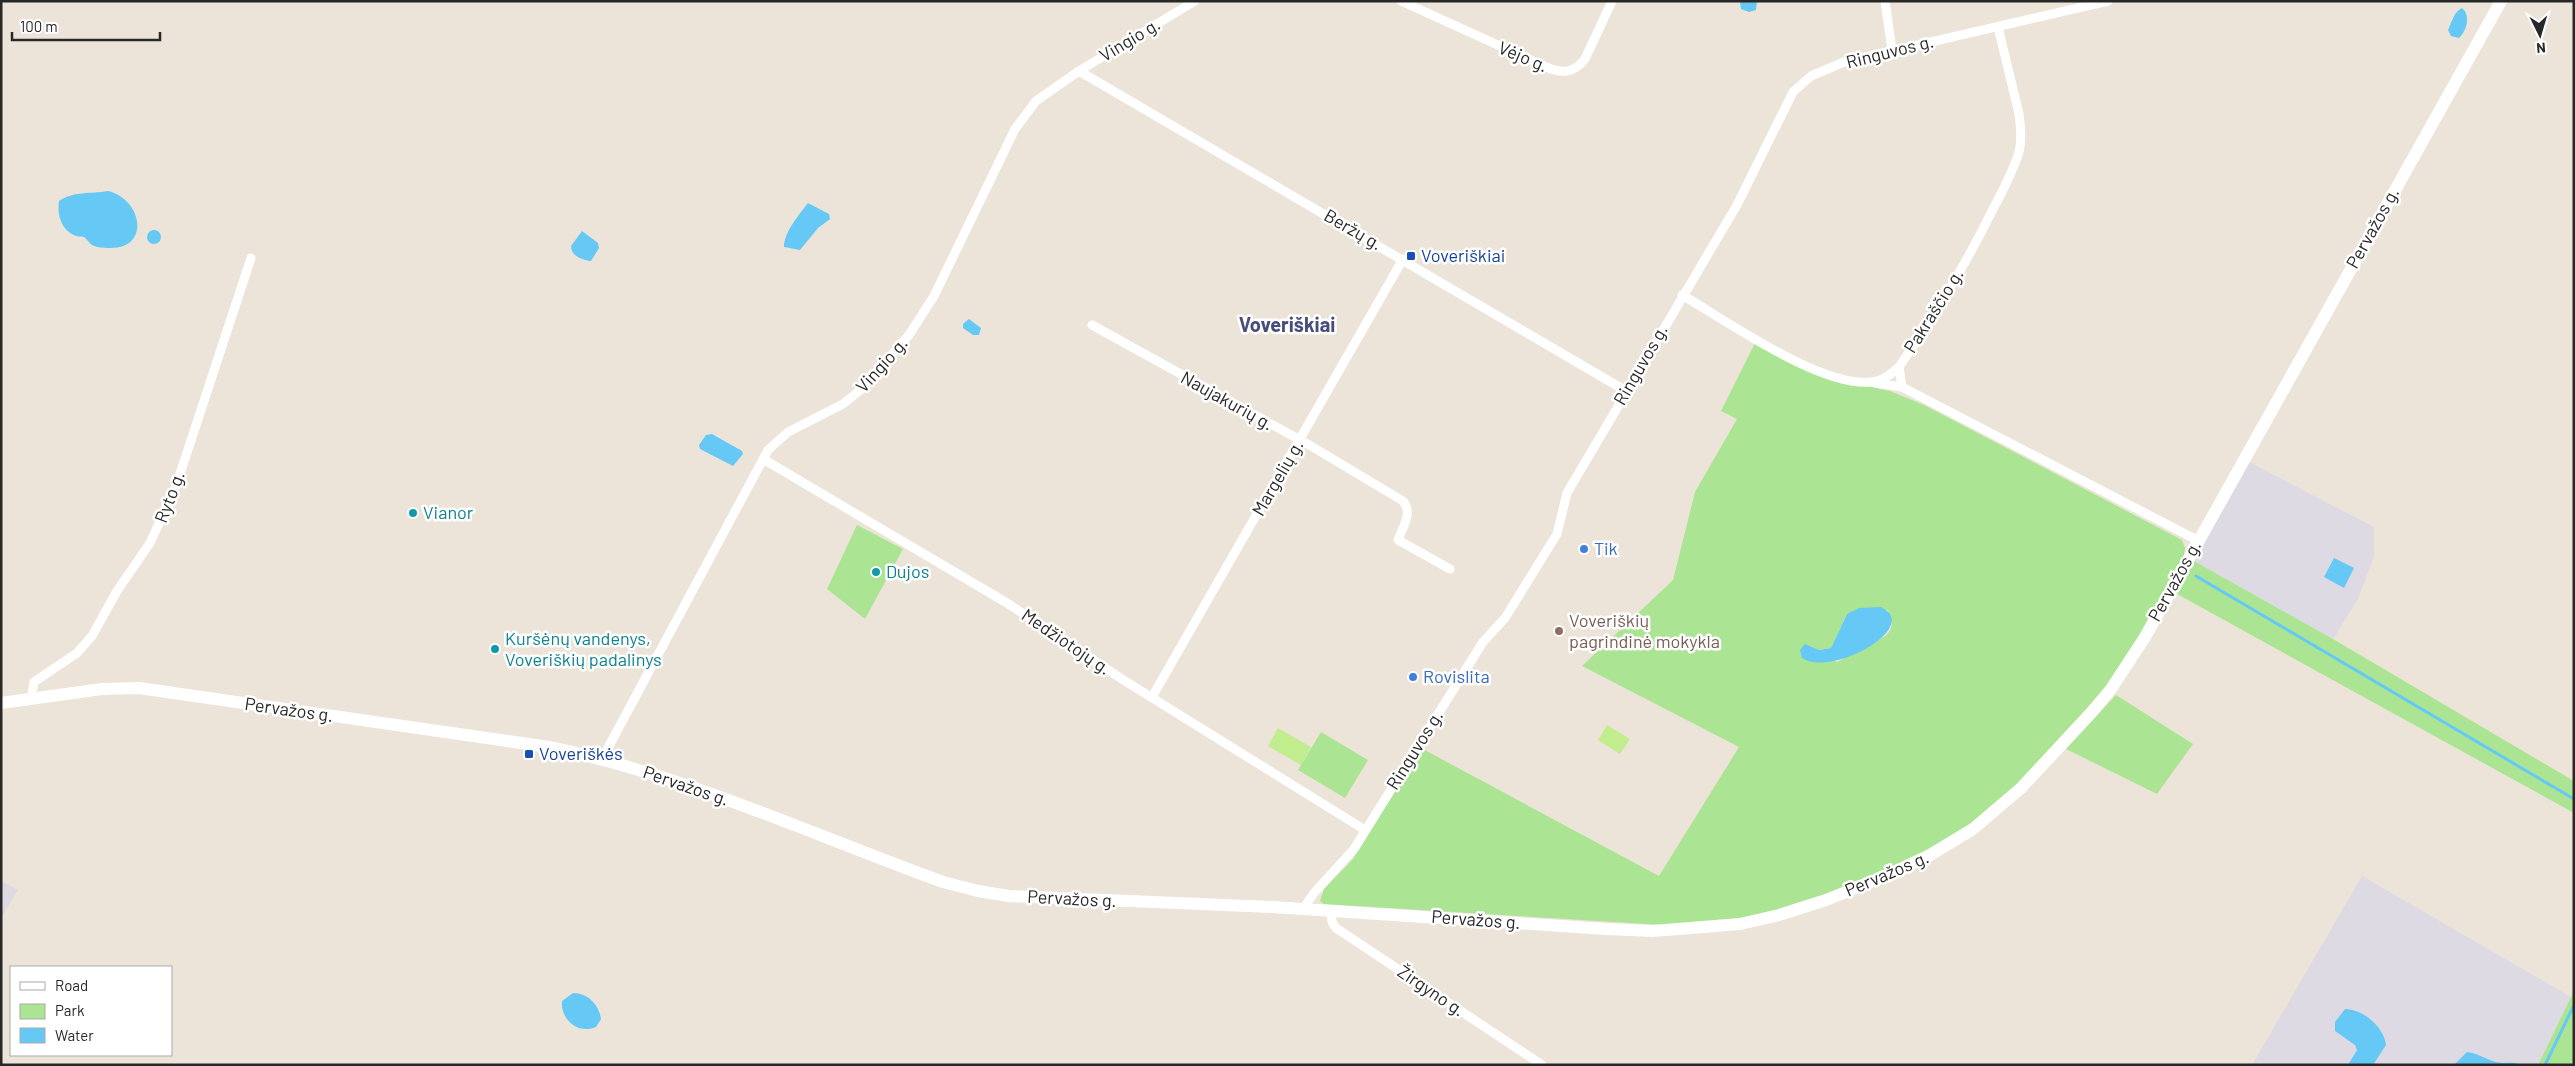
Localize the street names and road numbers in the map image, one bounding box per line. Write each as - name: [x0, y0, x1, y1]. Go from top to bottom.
- street label: Vingio g.: [1095, 12, 1164, 66]
- street label: Ringuvos g.: [1844, 30, 1936, 73]
- street label: Vėjo g.: [1495, 36, 1552, 76]
- street label: Pervažos g.: [2341, 183, 2403, 272]
- street label: Beržų g.: [1321, 204, 1386, 255]
- street label: Pakraščio g.: [1899, 264, 1968, 357]
- street label: Ringuvos g.: [1608, 320, 1672, 409]
- street label: Vingio g.: [851, 332, 912, 397]
- street label: Naujakurių g.: [1177, 366, 1278, 435]
- street label: Margelių g.: [1247, 435, 1308, 520]
- street label: Ryto g.: [149, 468, 189, 526]
- street label: Pervažos g.: [2143, 536, 2205, 625]
- street label: Medžiotojų g.: [1018, 603, 1115, 679]
- street label: Pervažos g.: [243, 692, 335, 726]
- street label: Ringuvos g.: [1381, 706, 1447, 793]
- street label: Pervažos g.: [641, 760, 732, 810]
- street label: Pervažos g.: [1841, 846, 1932, 901]
- street label: Pervažos g.: [1027, 885, 1117, 911]
- street label: Pervažos g.: [1431, 905, 1521, 933]
- street label: Žirgyno g.: [1394, 960, 1469, 1021]

